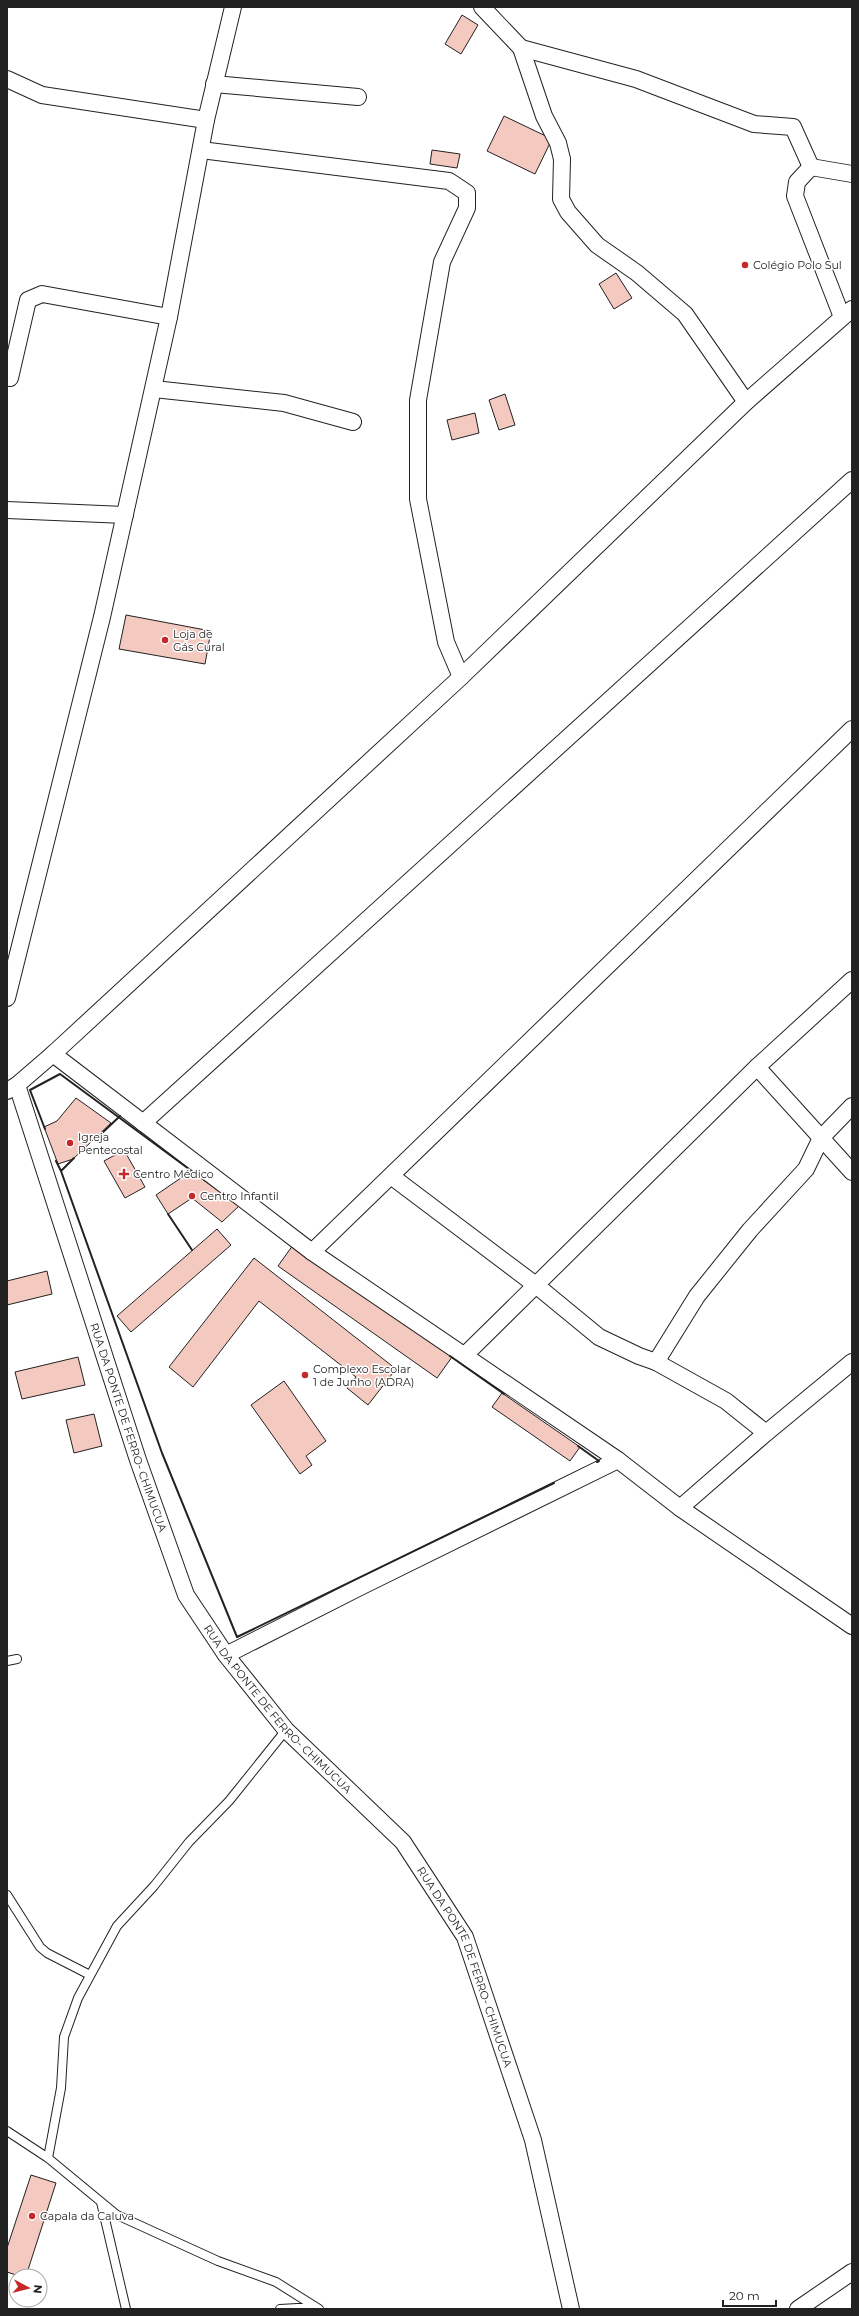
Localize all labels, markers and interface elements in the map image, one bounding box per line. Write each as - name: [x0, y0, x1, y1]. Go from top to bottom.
- place label: Colégio Polo Sul: [753, 258, 842, 272]
- marker: Colégio Polo Sul: [740, 260, 750, 270]
- place label: Loja de Gás Cural: [173, 627, 225, 654]
- marker: Loja de Gás Cural: [160, 635, 170, 645]
- place label: Igreja Pentecostal: [78, 1130, 143, 1157]
- marker: Igreja Pentecostal: [65, 1138, 75, 1148]
- place label: Centro Médico: [133, 1167, 214, 1181]
- marker: Centro Médico: [118, 1168, 130, 1180]
- place label: Centro Infantil: [200, 1189, 279, 1203]
- marker: Centro Infantil: [187, 1191, 197, 1201]
- street label: RUA DA PONTE DE FERRO- CHIMUCUA: [87, 1321, 170, 1534]
- place label: Complexo Escolar 1 de Junho (ADRA): [313, 1362, 414, 1389]
- marker: Complexo Escolar 1 de Junho (ADRA): [300, 1370, 310, 1380]
- street label: RUA DA PONTE DE FERRO- CHIMUCUA: [201, 1622, 355, 1796]
- street label: RUA DA PONTE DE FERRO- CHIMUCUA: [414, 1864, 515, 2069]
- place label: Capala da Caluva: [40, 2209, 134, 2223]
- marker: Capala da Caluva: [27, 2211, 37, 2221]
- north arrow: [8, 2268, 48, 2308]
- scale bar: [723, 2282, 776, 2308]
- text: N: [30, 2284, 45, 2294]
- text: 20 m: [729, 2288, 760, 2303]

